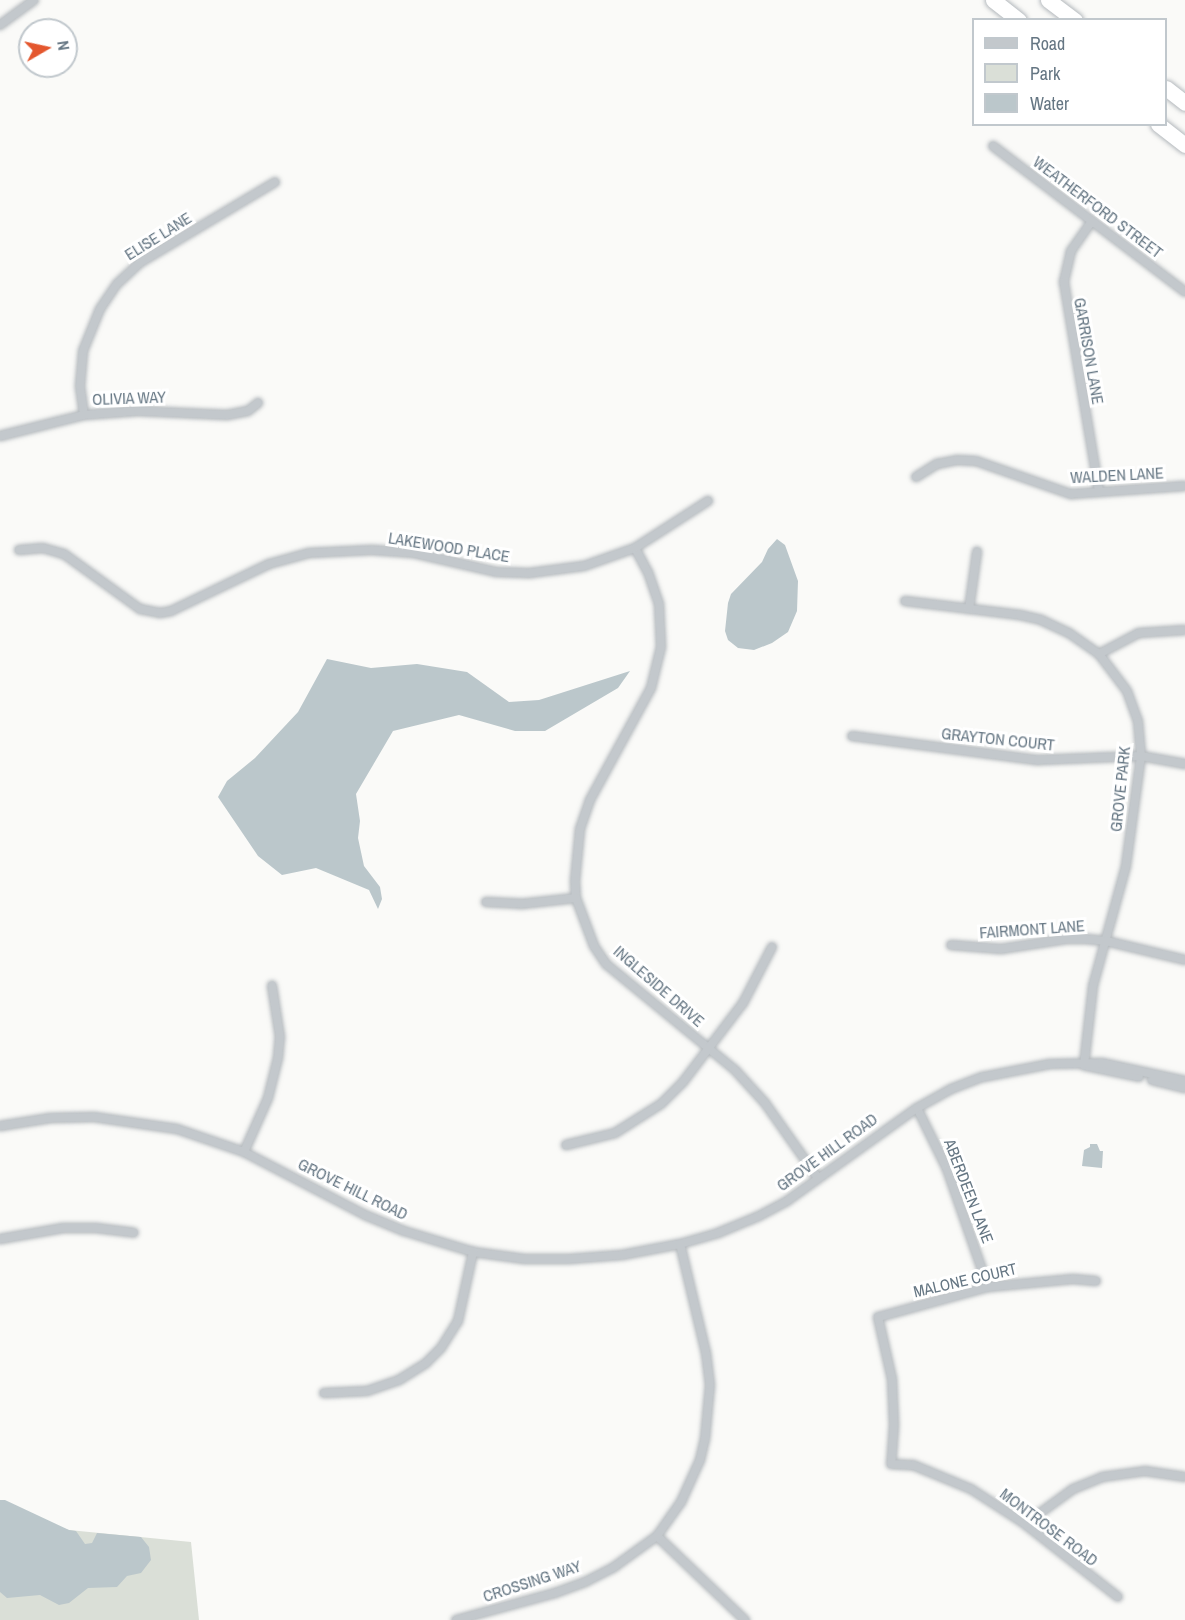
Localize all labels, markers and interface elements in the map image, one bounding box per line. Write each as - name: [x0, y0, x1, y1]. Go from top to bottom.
- north arrow: [18, 18, 78, 78]
- legend: [972, 18, 1167, 126]
- text: Road: [1030, 31, 1065, 56]
- text: N: [52, 39, 75, 52]
- text: Park: [1030, 61, 1060, 86]
- text: Water: [1030, 91, 1069, 116]
- street label: WEATHERFORD STREET: [1029, 152, 1167, 262]
- street label: ELISE LANE: [121, 208, 195, 264]
- street label: GARRISON LANE: [1070, 296, 1108, 406]
- street label: OLIVIA WAY: [91, 387, 167, 409]
- street label: WALDEN LANE: [1070, 463, 1164, 487]
- street label: LAKEWOOD PLACE: [387, 528, 511, 566]
- street label: GRAYTON COURT: [940, 724, 1056, 754]
- street label: GROVE PARK: [1106, 745, 1134, 833]
- street label: FAIRMONT LANE: [979, 916, 1085, 942]
- street label: INGLESIDE DRIVE: [610, 941, 708, 1031]
- street label: GROVE HILL ROAD: [773, 1109, 881, 1195]
- street label: ABERDEEN LANE: [940, 1136, 998, 1246]
- street label: GROVE HILL ROAD: [295, 1154, 411, 1224]
- street label: MALONE COURT: [911, 1259, 1019, 1301]
- street label: MONTROSE ROAD: [996, 1484, 1102, 1570]
- street label: CROSSING WAY: [480, 1556, 584, 1606]

